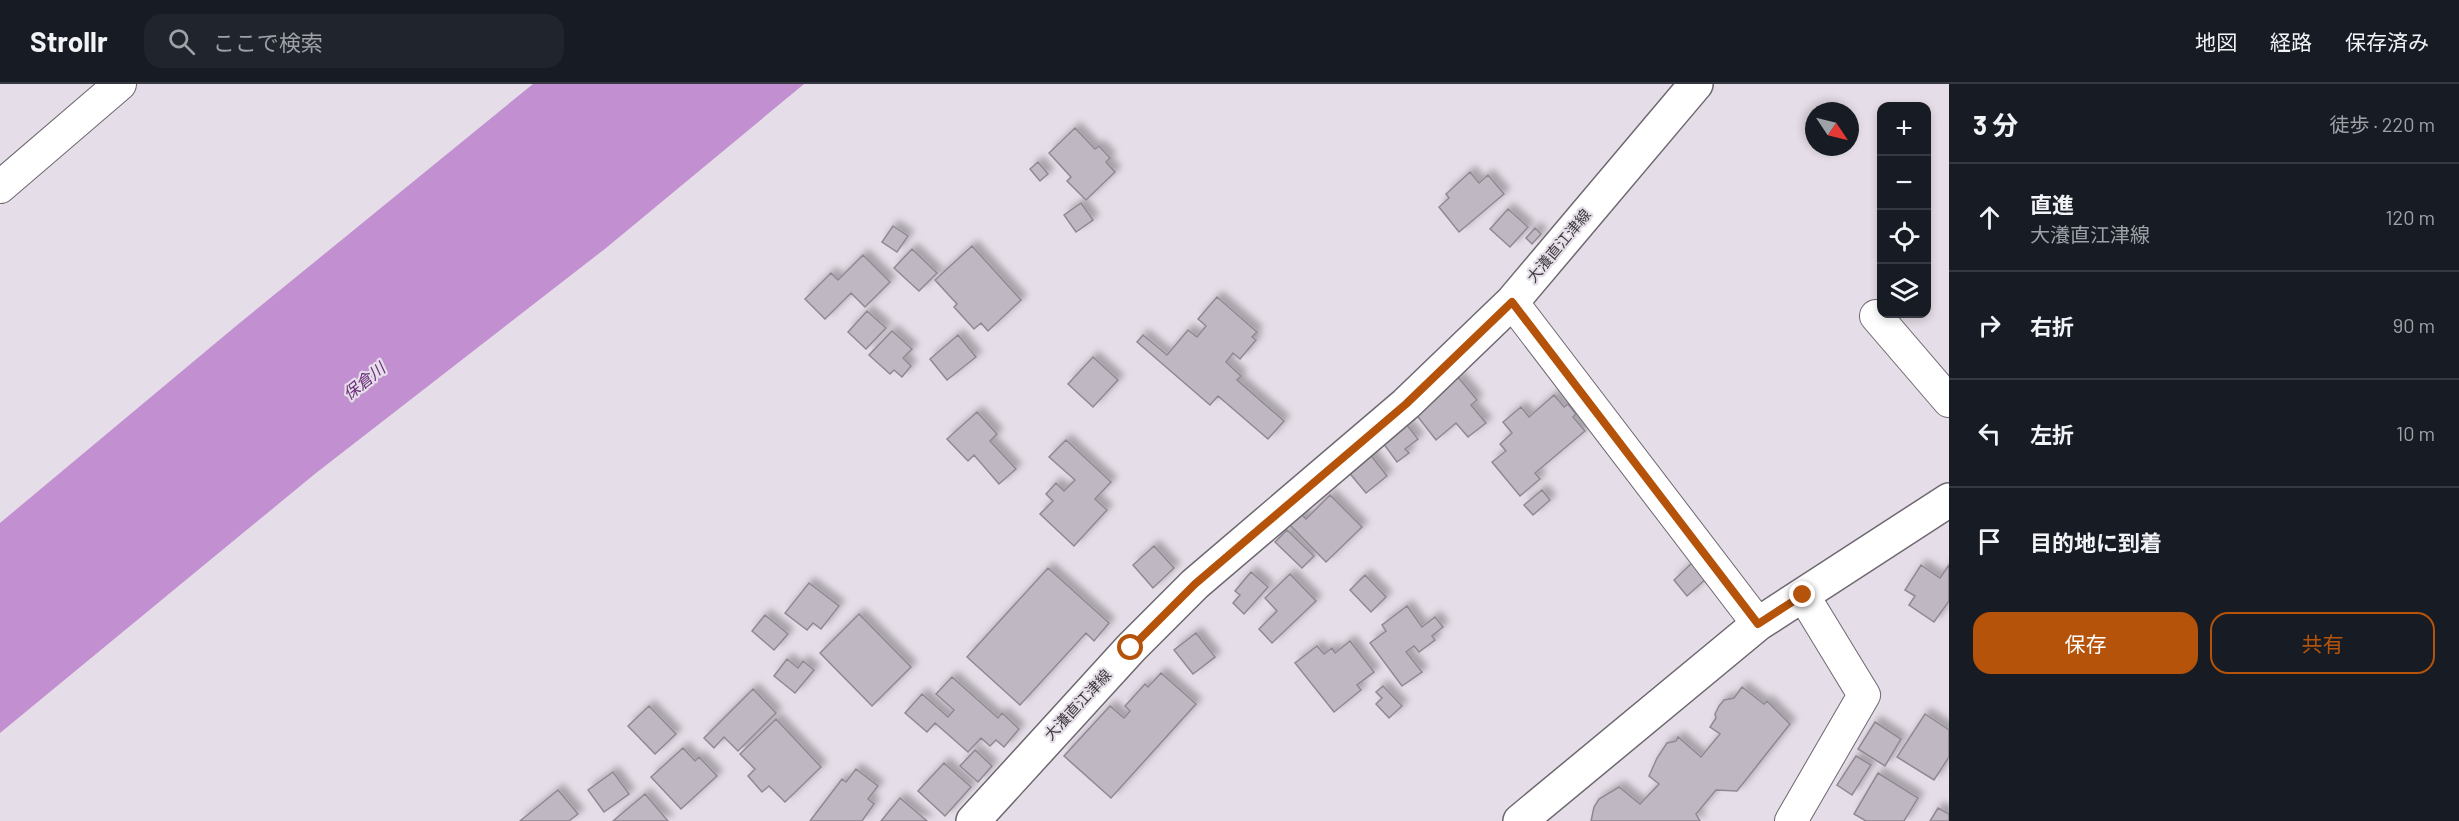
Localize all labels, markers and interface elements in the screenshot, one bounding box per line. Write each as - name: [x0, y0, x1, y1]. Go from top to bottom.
- search box: [144, 14, 564, 68]
- text: Strollr: [30, 24, 108, 58]
- icon: search: [165, 25, 198, 58]
- text: ここで検索: [213, 29, 323, 55]
- text: 地図: [2195, 29, 2237, 54]
- text: 経路: [2270, 29, 2312, 54]
- text: 保存済み: [2345, 29, 2429, 54]
- north arrow: [1805, 102, 1859, 156]
- map controls: [1877, 102, 1931, 318]
- button: +: [1877, 102, 1931, 156]
- text: 3 分: [1973, 109, 2018, 140]
- text: 徒歩 · 220 m: [2330, 112, 2435, 136]
- button: −: [1877, 156, 1931, 210]
- text: 直進: [2030, 191, 2074, 217]
- icon: ahead: [1973, 201, 2006, 234]
- street label: 大瀁直江津線: [1522, 205, 1594, 286]
- text: 120 m: [2385, 205, 2435, 229]
- button: locate: [1877, 210, 1931, 264]
- text: 大瀁直江津線: [2030, 222, 2150, 246]
- button: layers: [1877, 264, 1931, 318]
- icon: right: [1973, 309, 2006, 342]
- text: 右折: [2030, 313, 2074, 339]
- text: 90 m: [2393, 313, 2435, 337]
- water label: 保倉川: [339, 357, 390, 403]
- icon: left: [1973, 417, 2006, 450]
- text: 左折: [2030, 421, 2074, 447]
- text: 10 m: [2396, 421, 2435, 445]
- icon: arrive: [1973, 525, 2006, 558]
- text: 目的地に到着: [2030, 529, 2162, 555]
- route end: [1789, 581, 1815, 607]
- button: 保存: [1973, 612, 2198, 674]
- button: 共有: [2210, 612, 2435, 674]
- route start: [1117, 634, 1143, 660]
- street label: 大瀁直江津線: [1040, 665, 1115, 743]

